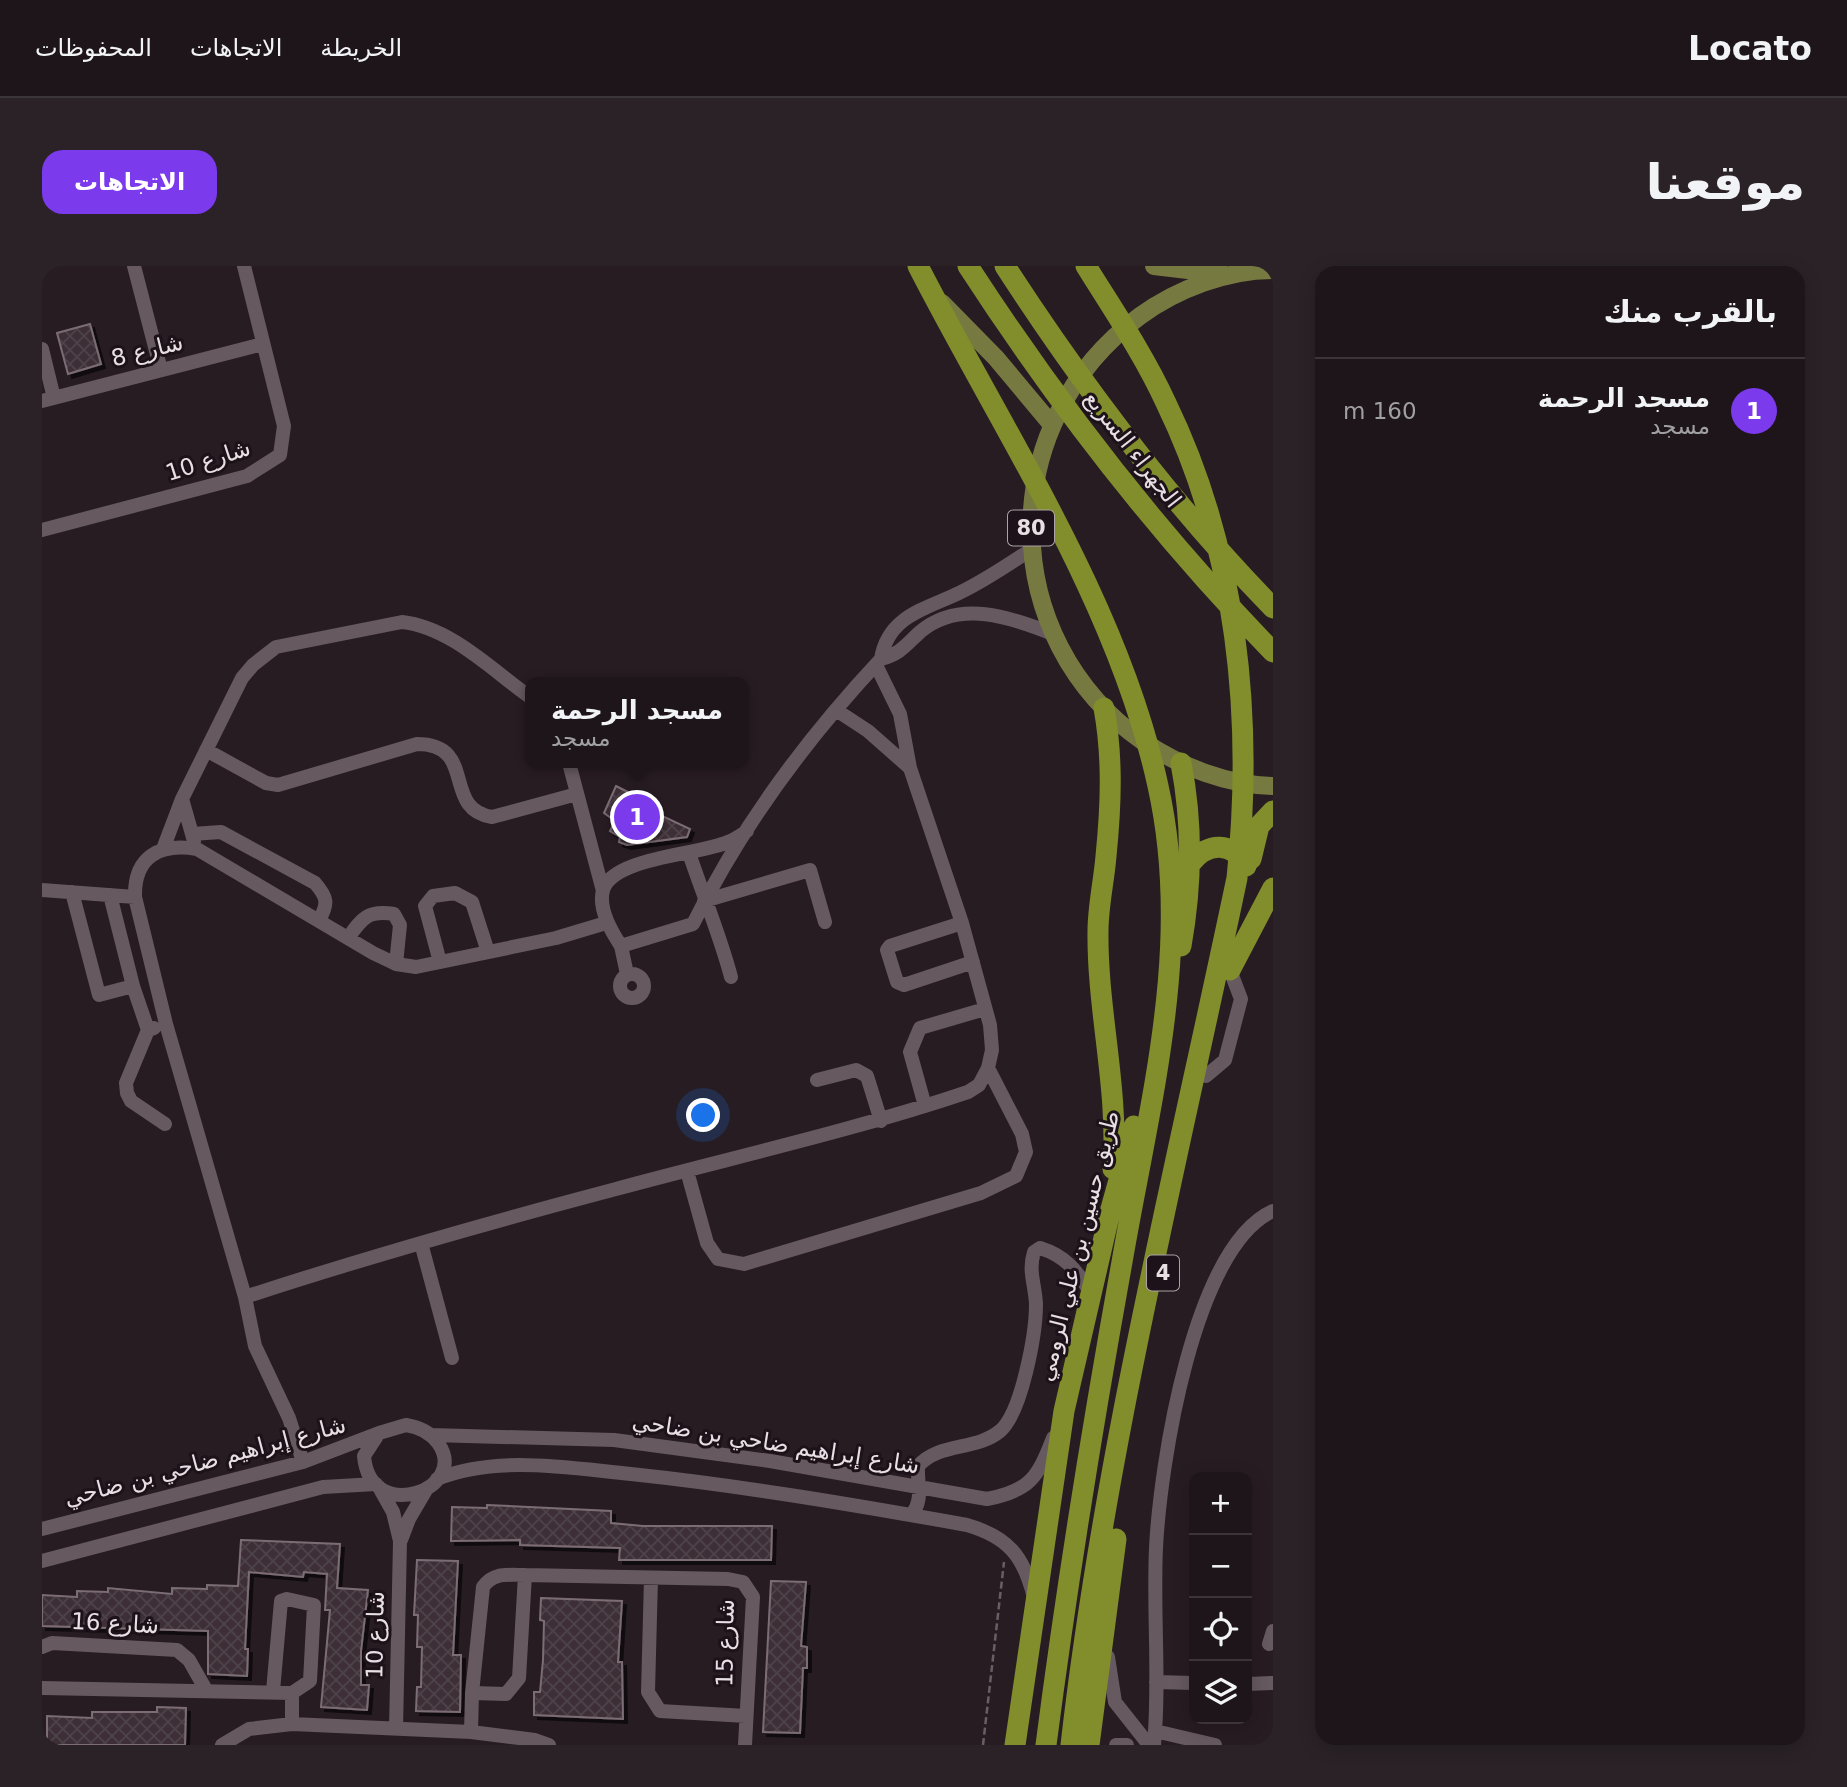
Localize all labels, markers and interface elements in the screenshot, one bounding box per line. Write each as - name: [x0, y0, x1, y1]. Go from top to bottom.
- text: Locato: [1688, 29, 1812, 68]
- text: المحفوظات: [35, 34, 152, 62]
- text: الاتجاهات: [190, 34, 282, 62]
- text: الخريطة: [320, 34, 402, 62]
- button: الاتجاهات: [42, 150, 217, 214]
- text: موقعنا: [1646, 154, 1805, 211]
- text: بالقرب منك: [1604, 294, 1777, 329]
- street label: شارع 8: [108, 329, 186, 372]
- text: مسجد الرحمة: [1538, 383, 1710, 413]
- street label: الجهراء السريع: [1078, 385, 1187, 513]
- text: 160 m: [1343, 398, 1417, 424]
- text: 1: [1746, 398, 1762, 424]
- text: مسجد: [1650, 413, 1710, 439]
- street label: شارع 10: [162, 434, 254, 487]
- road number: 80: [1008, 510, 1054, 546]
- popup: [525, 677, 749, 768]
- text: مسجد الرحمة: [551, 695, 723, 725]
- text: مسجد: [551, 725, 611, 751]
- pin: 1: [614, 791, 660, 843]
- your location: [686, 1098, 720, 1132]
- street label: طريق حسين بن علي الرومي: [1032, 1108, 1125, 1384]
- road number: 4: [1147, 1256, 1179, 1290]
- street label: شارع إبراهيم ضاحي بن ضاحي: [630, 1407, 921, 1480]
- street label: شارع إبراهيم ضاحي بن ضاحي: [61, 1411, 349, 1512]
- map controls: [1189, 1472, 1252, 1724]
- button: +: [1189, 1472, 1252, 1535]
- button: −: [1189, 1535, 1252, 1598]
- street label: شارع 10: [361, 1591, 390, 1679]
- button: locate: [1189, 1598, 1252, 1661]
- street label: شارع 15: [711, 1599, 740, 1687]
- street label: شارع 16: [70, 1608, 159, 1639]
- button: layers: [1189, 1661, 1252, 1724]

